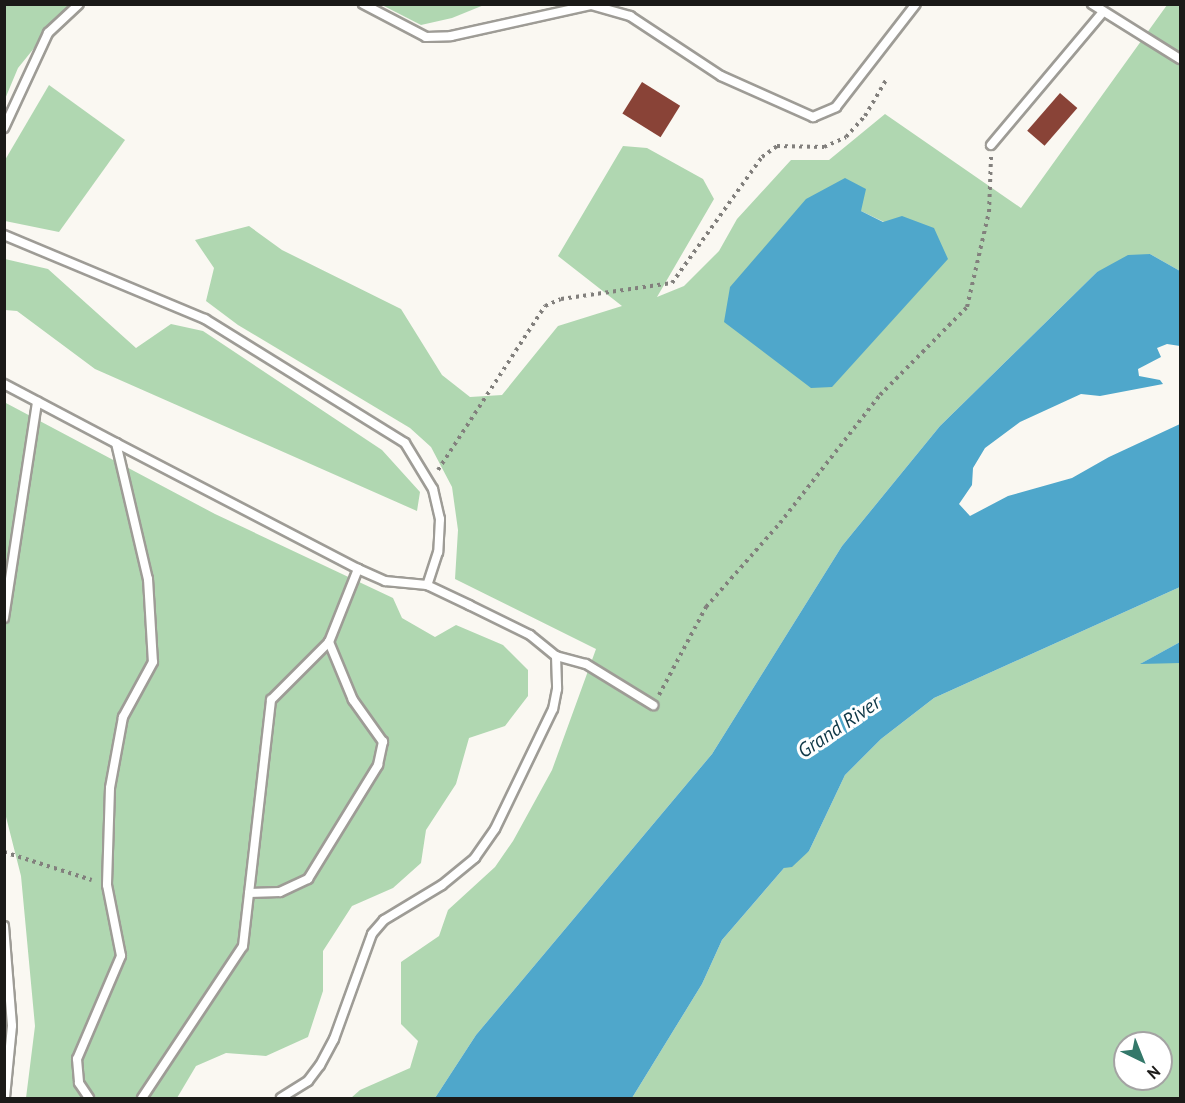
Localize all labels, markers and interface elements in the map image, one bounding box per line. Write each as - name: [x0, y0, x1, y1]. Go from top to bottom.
- water label: Grand River: [793, 691, 885, 763]
- north arrow: [1113, 1031, 1173, 1091]
- text: N: [1143, 1062, 1165, 1084]

